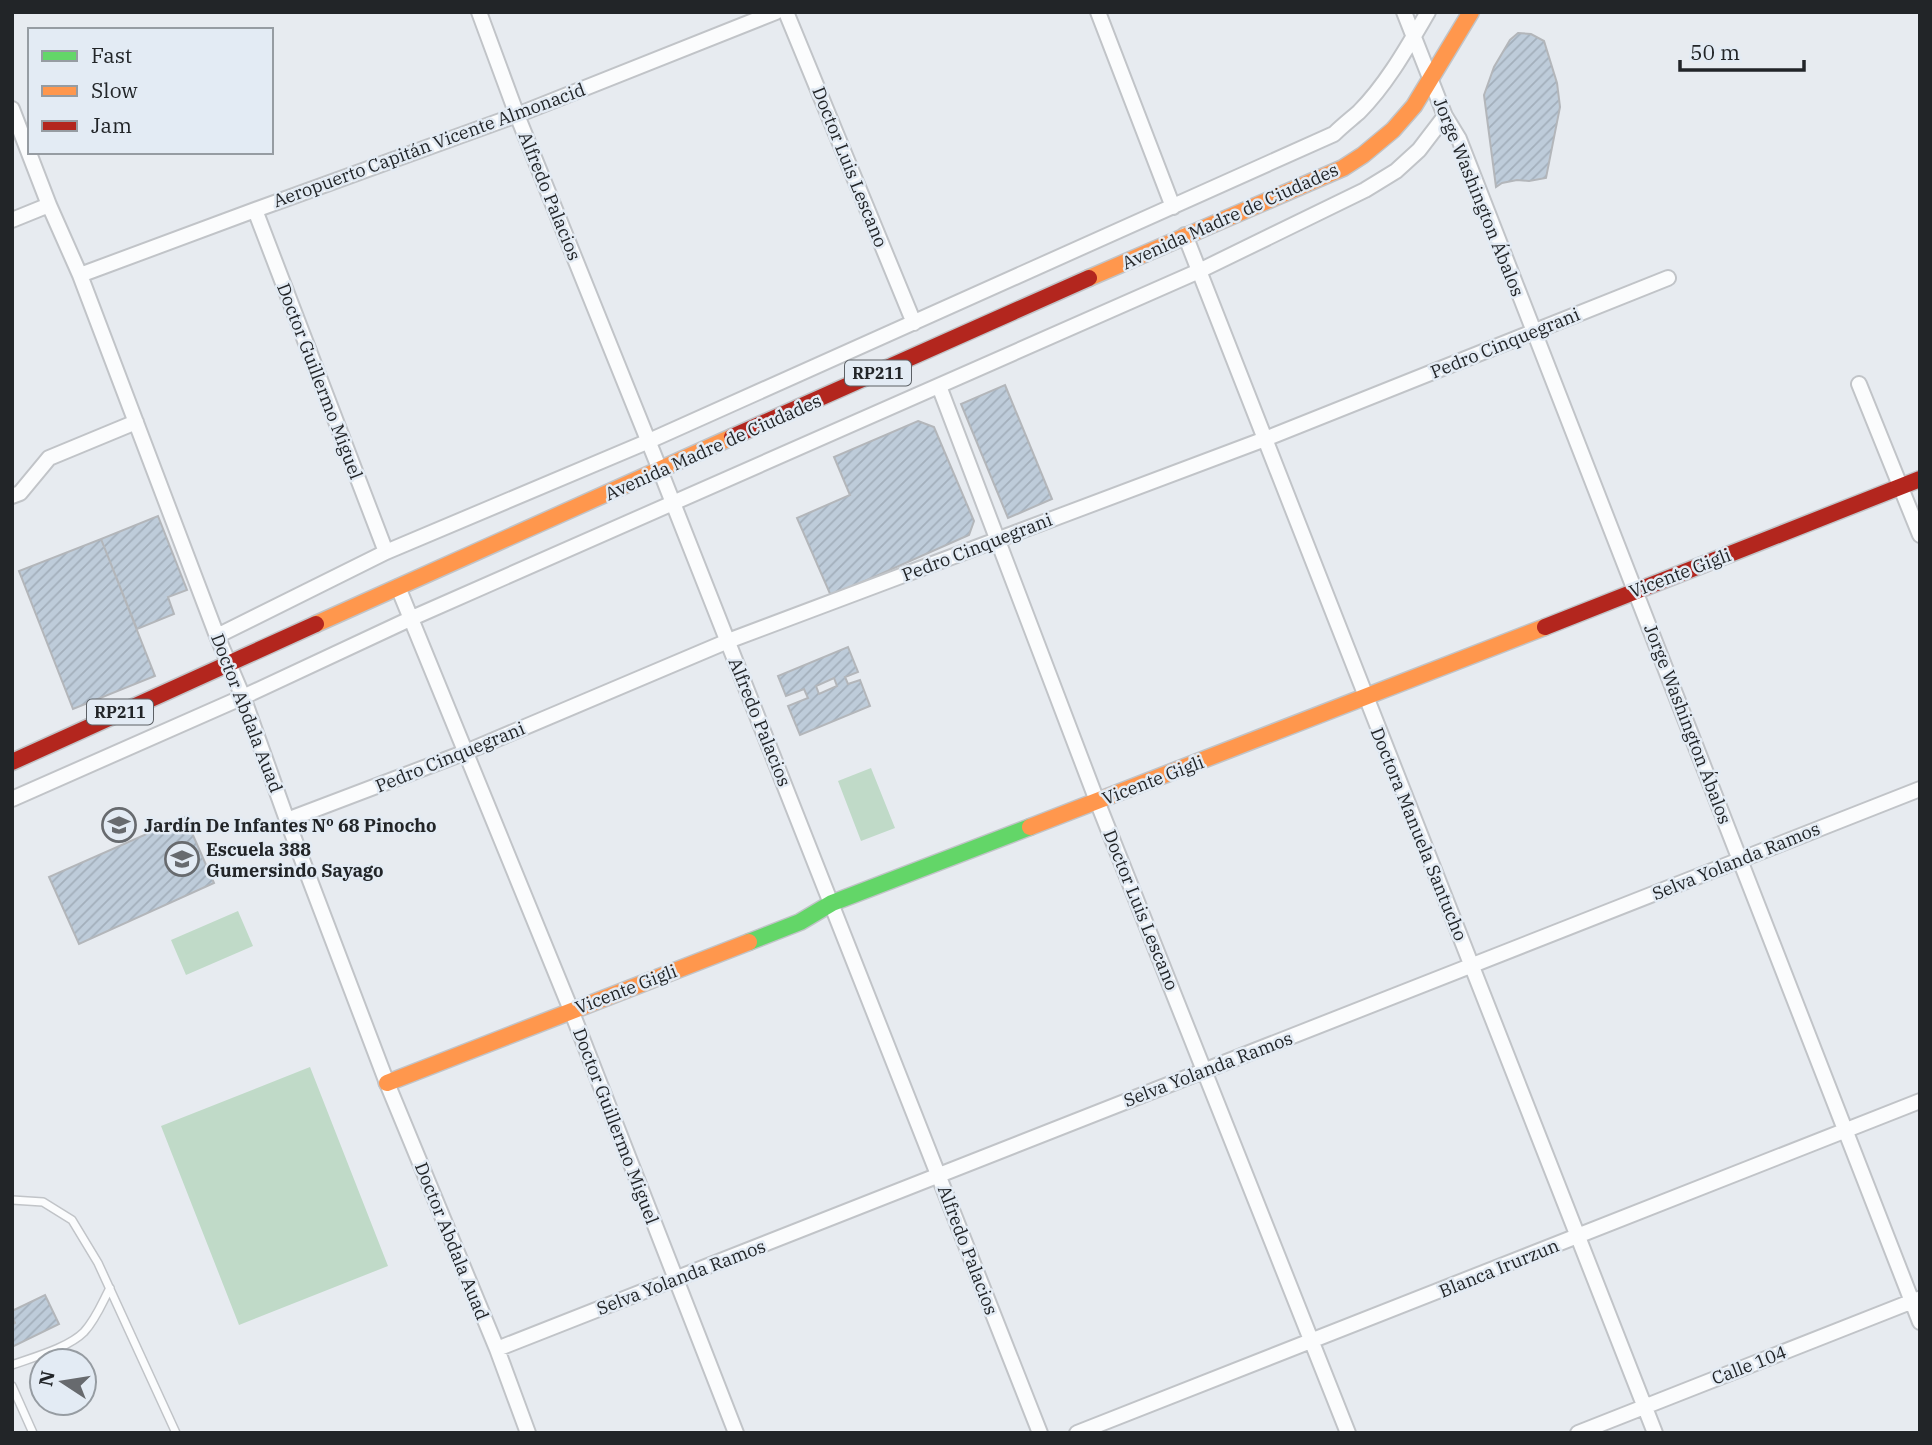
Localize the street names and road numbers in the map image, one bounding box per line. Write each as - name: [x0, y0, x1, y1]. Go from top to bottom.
- street label: Aeropuerto Capitán Vicente Almonacid: [270, 78, 588, 212]
- street label: Doctor Luis Lescano: [807, 83, 893, 251]
- street label: Jorge Washington Ábalos: [1429, 94, 1529, 300]
- street label: Alfredo Palacios: [514, 128, 586, 264]
- street label: Avenida Madre de Ciudades: [1118, 158, 1342, 274]
- street label: Doctor Guillermo Miguel: [272, 280, 368, 482]
- street label: Pedro Cinquegrani: [1427, 302, 1583, 383]
- road number: RP211: [845, 360, 911, 386]
- street label: Avenida Madre de Ciudades: [601, 389, 825, 505]
- street label: Pedro Cinquegrani: [899, 508, 1056, 586]
- street label: Vicente Gigli: [1626, 543, 1734, 603]
- street label: Jorge Washington Ábalos: [1639, 621, 1737, 827]
- street label: Doctor Abdala Auad: [206, 630, 288, 796]
- street label: Alfredo Palacios: [724, 654, 796, 790]
- road number: RP211: [87, 699, 153, 724]
- street label: Pedro Cinquegrani: [372, 716, 528, 797]
- street label: Doctora Manuela Santucho: [1366, 724, 1472, 944]
- street label: Vicente Gigli: [1099, 750, 1207, 810]
- street label: Selva Yolanda Ramos: [1649, 817, 1823, 905]
- street label: Doctor Luis Lescano: [1098, 826, 1184, 994]
- street label: Vicente Gigli: [572, 959, 680, 1019]
- street label: Doctor Guillermo Miguel: [568, 1025, 664, 1227]
- street label: Selva Yolanda Ramos: [1120, 1026, 1296, 1112]
- street label: Doctor Abdala Auad: [410, 1159, 494, 1323]
- street label: Alfredo Palacios: [933, 1182, 1003, 1318]
- street label: Blanca Irurzun: [1436, 1233, 1562, 1303]
- street label: Selva Yolanda Ramos: [593, 1234, 769, 1320]
- street label: Calle 104: [1708, 1340, 1790, 1390]

